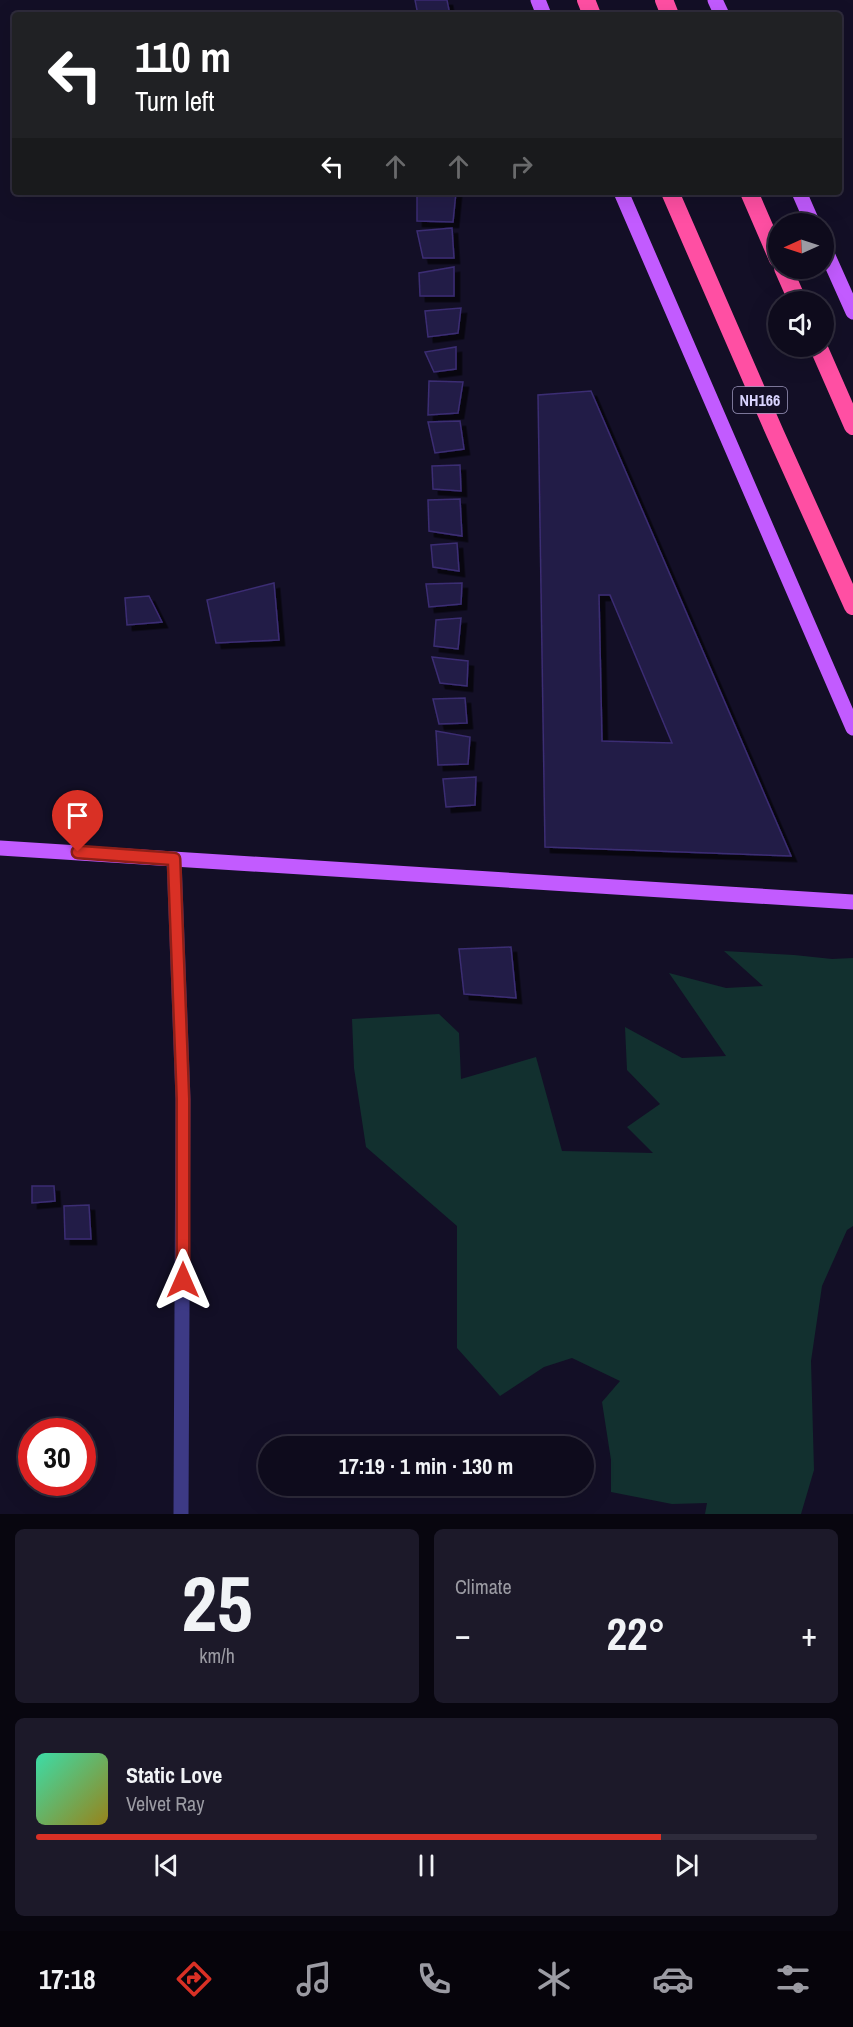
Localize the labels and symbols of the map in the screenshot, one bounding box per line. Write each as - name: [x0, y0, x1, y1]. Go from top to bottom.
- north arrow: [768, 213, 834, 279]
- road number: NH166: [733, 387, 787, 413]
- pin: [52, 790, 103, 852]
- position arrow: [151, 1248, 215, 1312]
- speed limit sign: 30: [18, 1418, 96, 1496]

